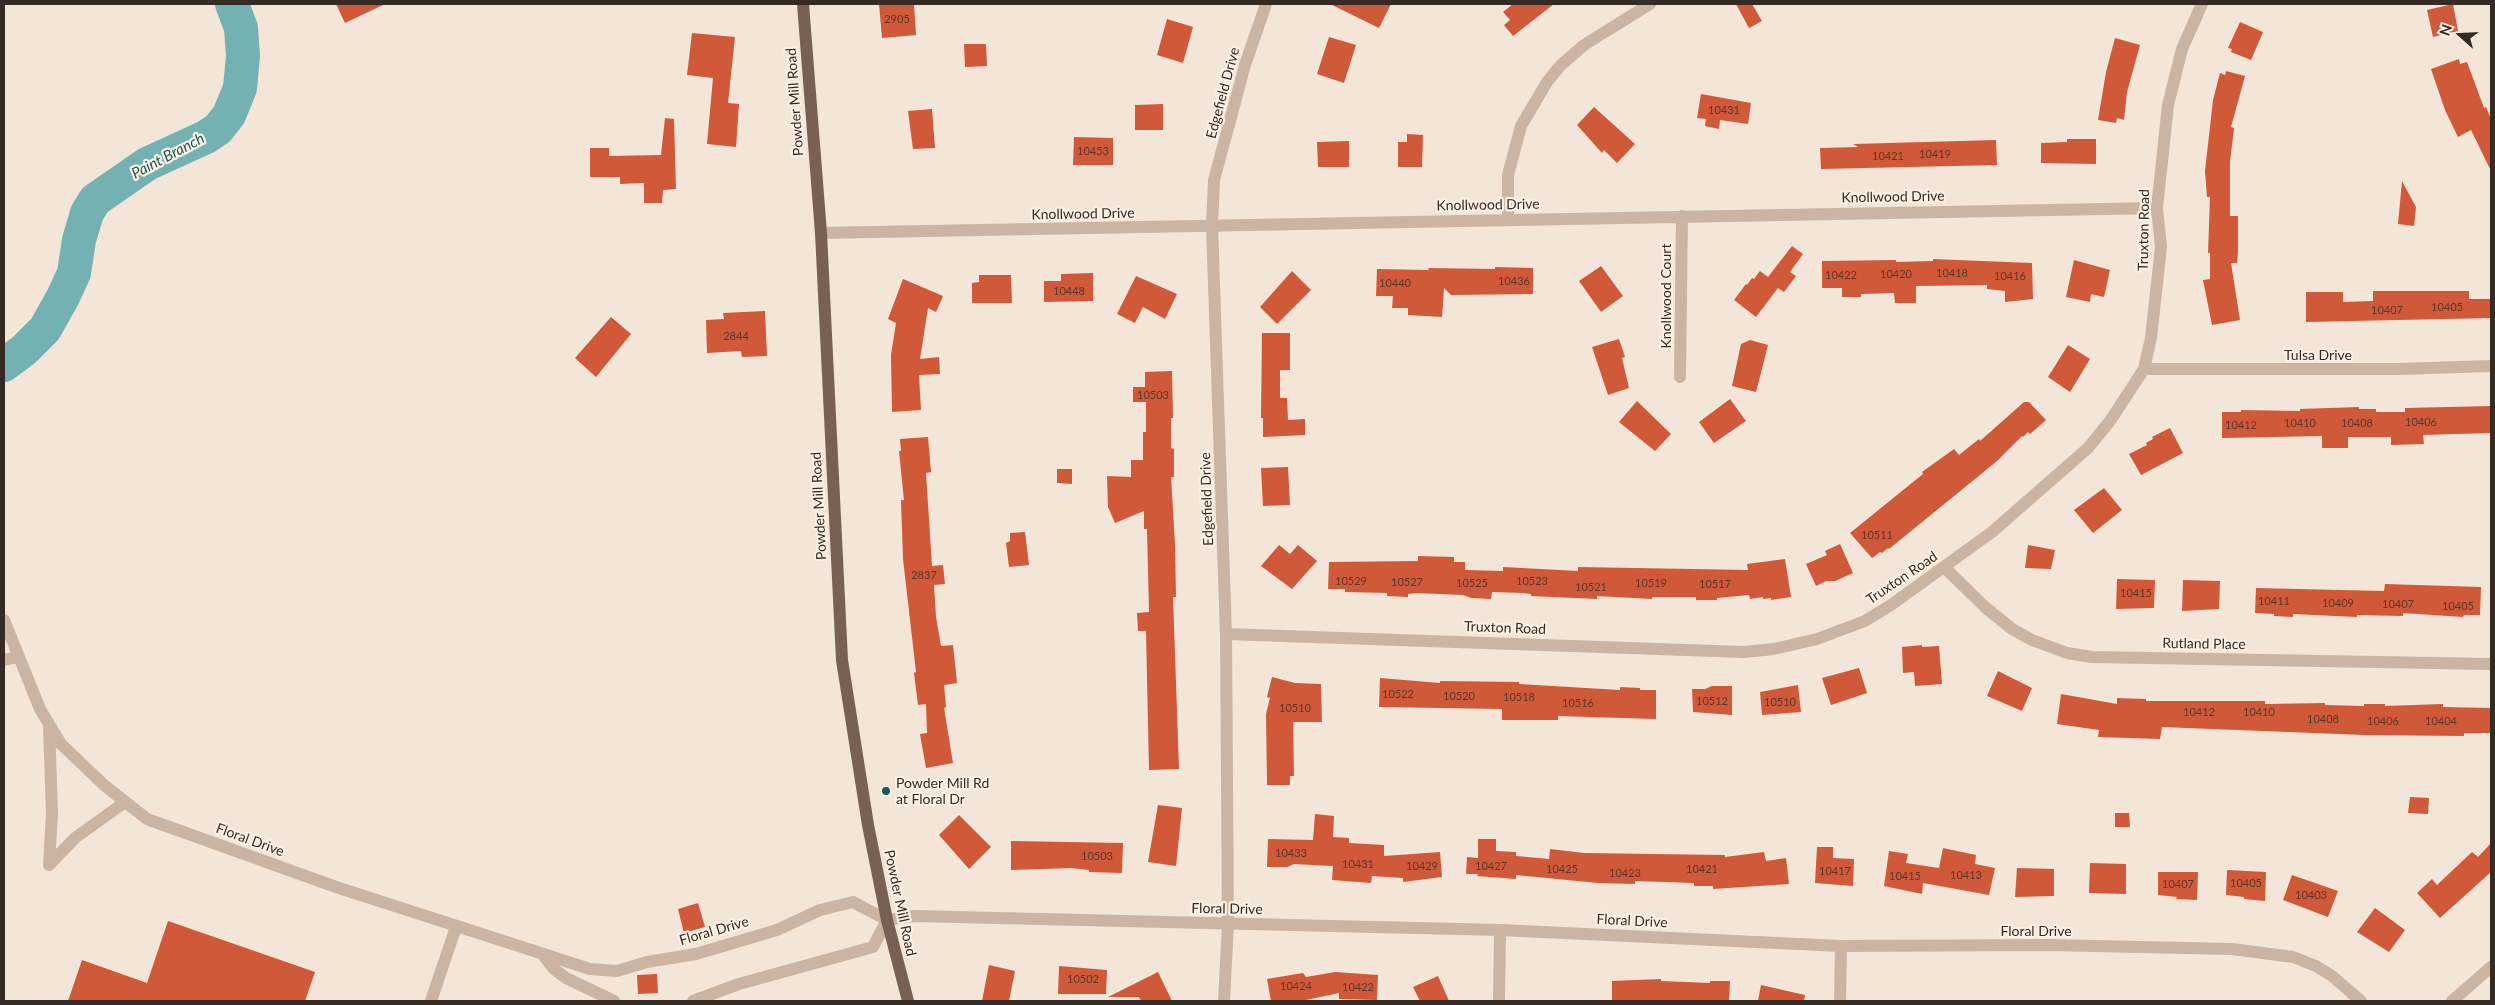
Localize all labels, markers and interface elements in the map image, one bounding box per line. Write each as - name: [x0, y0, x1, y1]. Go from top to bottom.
- north arrow: [2435, 10, 2485, 60]
- house number: 2905: [884, 12, 910, 26]
- text: N: [2436, 22, 2455, 38]
- street label: Edgefield Drive: [1203, 46, 1243, 140]
- street label: Powder Mill Road: [783, 47, 807, 157]
- house number: 10431: [1708, 103, 1740, 117]
- water label: Paint Branch: [129, 129, 207, 183]
- house number: 10453: [1077, 144, 1109, 158]
- house number: 10419: [1919, 147, 1951, 161]
- house number: 10421: [1872, 149, 1904, 163]
- street label: Knollwood Drive: [1841, 188, 1945, 206]
- street label: Truxton Road: [2135, 189, 2153, 271]
- street label: Knollwood Drive: [1436, 196, 1540, 214]
- street label: Knollwood Drive: [1031, 205, 1135, 223]
- street label: Knollwood Court: [1658, 244, 1674, 348]
- house number: 10418: [1936, 266, 1968, 280]
- house number: 10420: [1880, 267, 1912, 281]
- house number: 10422: [1825, 268, 1857, 282]
- house number: 10416: [1994, 269, 2026, 283]
- house number: 10436: [1498, 274, 1530, 288]
- house number: 10440: [1379, 276, 1411, 290]
- house number: 10448: [1053, 284, 1085, 298]
- house number: 10405: [2431, 300, 2463, 314]
- house number: 10407: [2371, 303, 2403, 317]
- house number: 2844: [723, 329, 749, 343]
- street label: Tulsa Drive: [2284, 347, 2352, 363]
- house number: 10503: [1137, 388, 1169, 402]
- house number: 10406: [2405, 415, 2437, 429]
- house number: 10410: [2284, 416, 2316, 430]
- house number: 10408: [2341, 416, 2373, 430]
- house number: 10412: [2225, 418, 2257, 432]
- street label: Powder Mill Road: [808, 452, 830, 560]
- street label: Edgefield Drive: [1197, 452, 1217, 546]
- house number: 10511: [1861, 528, 1893, 542]
- street label: Truxton Road: [1863, 548, 1941, 608]
- house number: 2837: [911, 568, 937, 582]
- house number: 10529: [1335, 574, 1367, 588]
- house number: 10523: [1516, 574, 1548, 588]
- house number: 10527: [1391, 575, 1423, 589]
- house number: 10525: [1456, 576, 1488, 590]
- house number: 10519: [1635, 576, 1667, 590]
- house number: 10517: [1699, 577, 1731, 591]
- house number: 10521: [1575, 580, 1607, 594]
- house number: 10415: [2120, 586, 2152, 600]
- house number: 10411: [2258, 594, 2290, 608]
- house number: 10409: [2322, 596, 2354, 610]
- house number: 10407: [2382, 597, 2414, 611]
- house number: 10405: [2442, 599, 2474, 613]
- street label: Truxton Road: [1464, 618, 1546, 638]
- street label: Rutland Place: [2162, 635, 2246, 653]
- house number: 10522: [1382, 687, 1414, 701]
- house number: 10520: [1443, 689, 1475, 703]
- house number: 10518: [1503, 690, 1535, 704]
- house number: 10512: [1696, 694, 1728, 708]
- house number: 10510: [1764, 695, 1796, 709]
- house number: 10516: [1562, 696, 1594, 710]
- house number: 10510: [1279, 701, 1311, 715]
- house number: 10412: [2183, 705, 2215, 719]
- house number: 10410: [2243, 705, 2275, 719]
- house number: 10408: [2307, 712, 2339, 726]
- house number: 10406: [2367, 714, 2399, 728]
- house number: 10404: [2425, 714, 2457, 728]
- place label: Powder Mill Rd at Floral Dr: [896, 775, 989, 808]
- marker: Powder Mill Rd at Floral Dr: [880, 785, 892, 797]
- street label: Floral Drive: [214, 820, 286, 860]
- house number: 10433: [1275, 846, 1307, 860]
- street label: Powder Mill Road: [881, 848, 919, 958]
- house number: 10503: [1081, 849, 1113, 863]
- house number: 10431: [1342, 857, 1374, 871]
- house number: 10429: [1406, 859, 1438, 873]
- house number: 10427: [1475, 859, 1507, 873]
- house number: 10425: [1546, 862, 1578, 876]
- house number: 10421: [1686, 862, 1718, 876]
- house number: 10417: [1819, 864, 1851, 878]
- house number: 10423: [1609, 866, 1641, 880]
- house number: 10413: [1950, 868, 1982, 882]
- house number: 10415: [1889, 869, 1921, 883]
- house number: 10405: [2230, 876, 2262, 890]
- house number: 10407: [2162, 877, 2194, 891]
- house number: 10403: [2295, 888, 2327, 902]
- street label: Floral Drive: [1191, 900, 1263, 918]
- street label: Floral Drive: [1596, 911, 1668, 931]
- street label: Floral Drive: [677, 913, 751, 949]
- street label: Floral Drive: [2000, 923, 2072, 939]
- house number: 10502: [1067, 972, 1099, 986]
- house number: 10424: [1280, 979, 1312, 993]
- house number: 10422: [1342, 980, 1374, 994]

